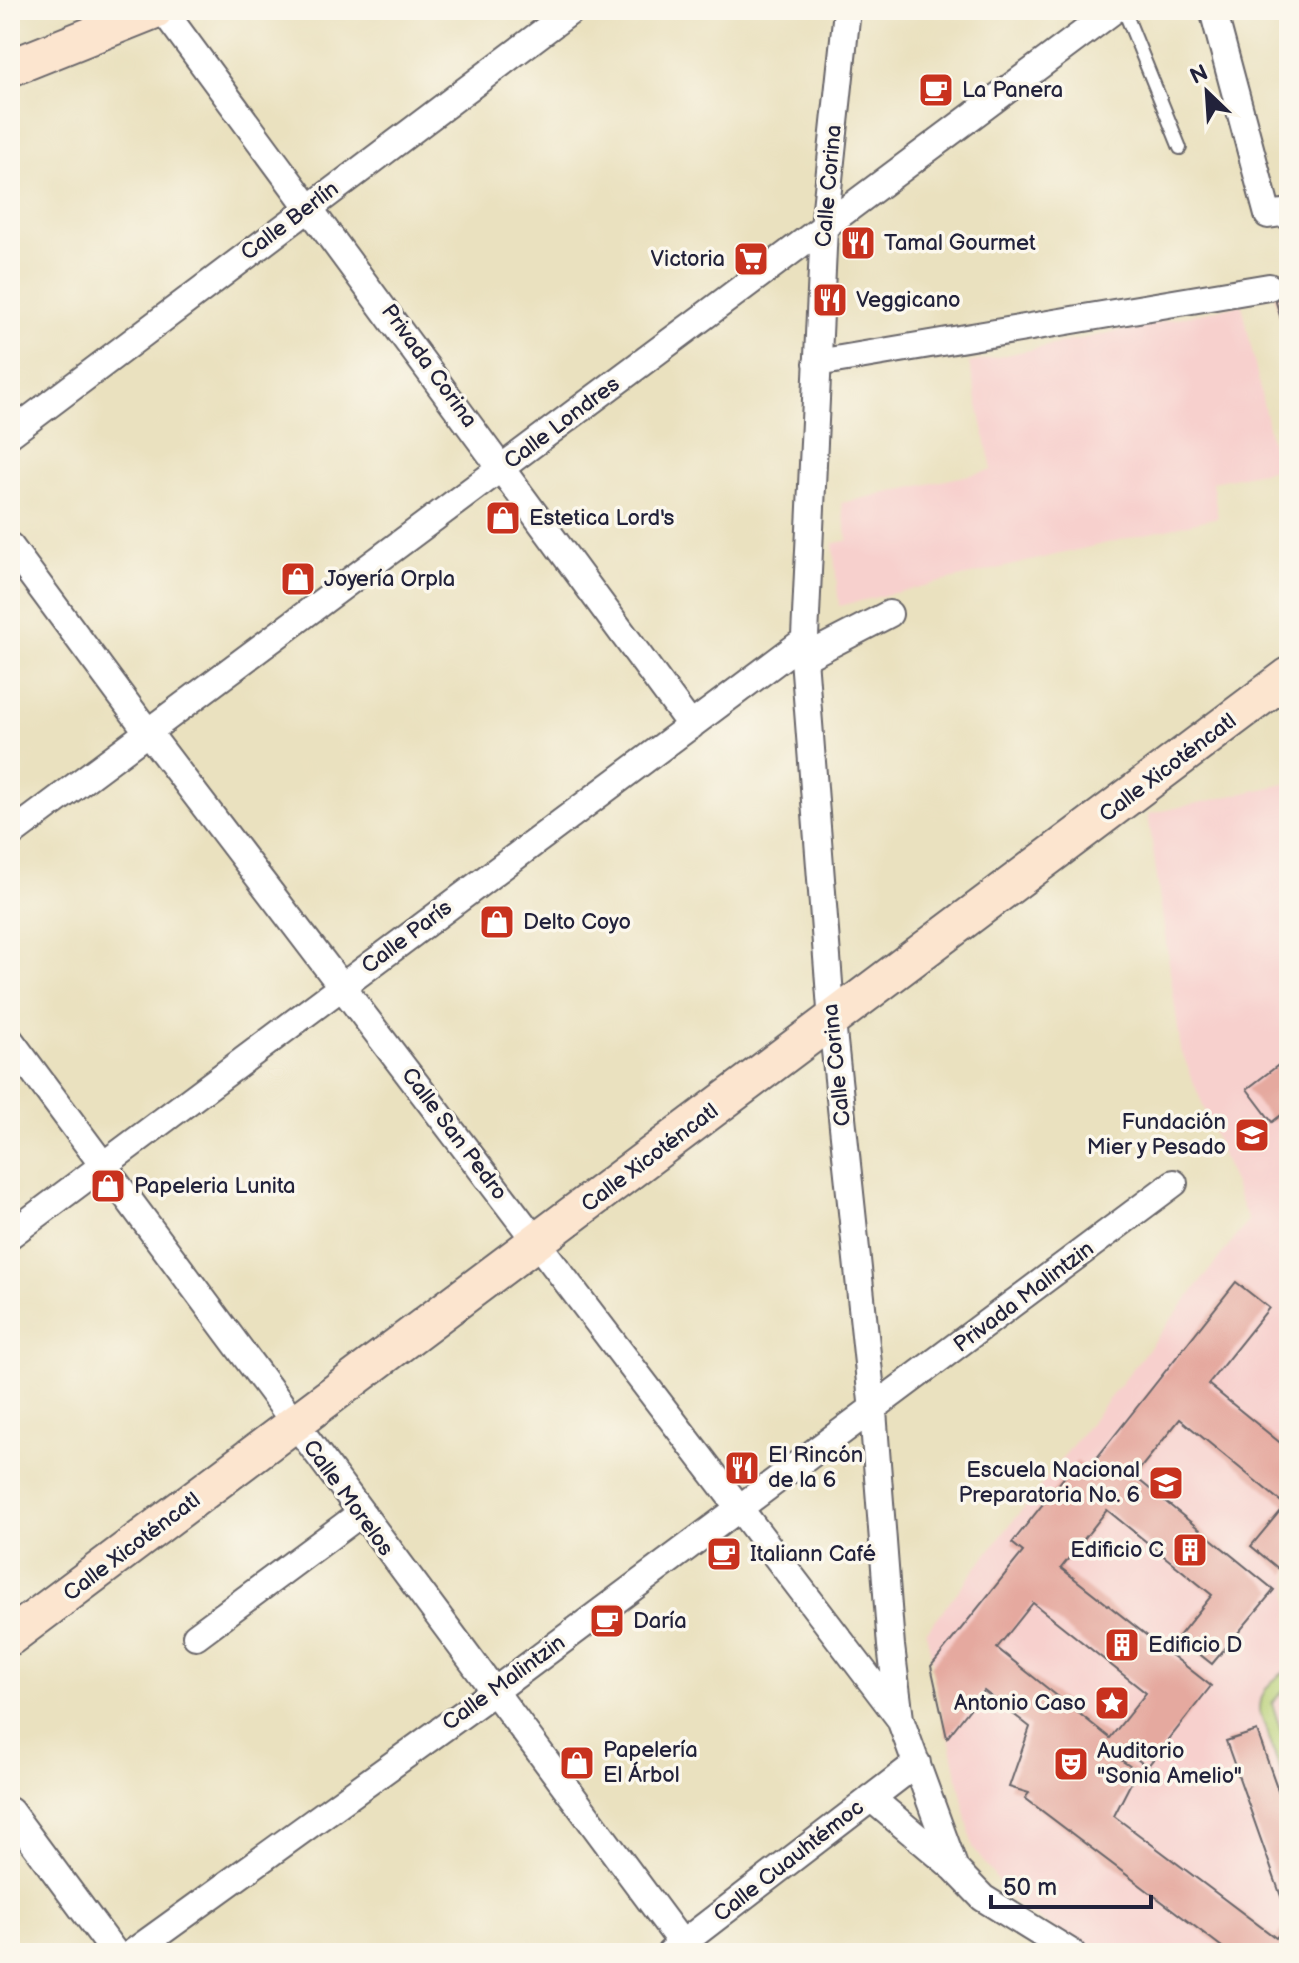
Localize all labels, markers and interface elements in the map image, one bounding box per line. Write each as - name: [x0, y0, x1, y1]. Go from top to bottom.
- north arrow: [1167, 52, 1247, 132]
- text: N: [1186, 60, 1212, 91]
- cafe icon: La Panera: [917, 71, 955, 109]
- place label: La Panera: [962, 77, 1063, 104]
- street label: Calle Corina: [810, 124, 848, 248]
- street label: Calle Berlín: [236, 176, 344, 266]
- restaurant icon: Tamal Gourmet: [839, 224, 877, 262]
- place label: Tamal Gourmet: [884, 230, 1036, 257]
- supermarket icon: Victoria: [732, 240, 770, 278]
- place label: Victoria: [650, 246, 725, 273]
- restaurant icon: Veggicano: [811, 281, 849, 319]
- place label: Veggicano: [856, 287, 961, 314]
- street label: Privada Corina: [375, 299, 483, 433]
- street label: Calle Londres: [499, 371, 625, 475]
- shop icon: Estetica Lord's: [484, 499, 522, 537]
- place label: Estetica Lord's: [529, 505, 675, 532]
- shop icon: Joyería Orpla: [279, 560, 317, 598]
- place label: Joyería Orpla: [324, 566, 455, 593]
- street label: Calle Xicoténcatl: [1094, 708, 1242, 828]
- street label: Calle París: [356, 894, 458, 980]
- shop icon: Delto Coyo: [478, 903, 516, 941]
- place label: Delto Coyo: [523, 909, 631, 936]
- street label: Calle Corina: [817, 1003, 857, 1127]
- street label: Calle San Pedro: [395, 1062, 513, 1206]
- street label: Calle Xicoténcatl: [576, 1098, 724, 1218]
- place label: Fundación Mier y Pesado: [1087, 1109, 1226, 1161]
- school or university icon: Fundación Mier y Pesado: [1233, 1116, 1271, 1154]
- shop icon: Papeleria Lunita: [89, 1167, 127, 1205]
- place label: Papeleria Lunita: [134, 1173, 296, 1200]
- street label: Privada Malintzin: [949, 1235, 1099, 1359]
- street label: Calle Morelos: [297, 1435, 399, 1561]
- place label: El Rincón de la 6: [768, 1442, 863, 1494]
- restaurant icon: El Rincón de la 6: [723, 1449, 761, 1487]
- place label: Escuela Nacional Preparatoria No. 6: [958, 1457, 1140, 1509]
- school or university icon: Escuela Nacional Preparatoria No. 6: [1147, 1464, 1185, 1502]
- street label: Calle Xicoténcatl: [58, 1487, 206, 1607]
- building icon: Edificio C: [1171, 1531, 1209, 1569]
- cafe icon: Italiann Café: [705, 1535, 743, 1573]
- place label: Edificio C: [1070, 1537, 1164, 1564]
- place label: Italiann Café: [750, 1541, 876, 1568]
- cafe icon: Daría: [588, 1602, 626, 1640]
- place label: Daría: [633, 1608, 687, 1635]
- building icon: Edificio D: [1103, 1626, 1141, 1664]
- street label: Calle Malintzin: [437, 1629, 571, 1737]
- place label: Edificio D: [1148, 1632, 1242, 1659]
- place icon: Antonio Caso: [1093, 1684, 1131, 1722]
- place label: Antonio Caso: [954, 1690, 1086, 1717]
- place label: Papelería El Árbol: [603, 1737, 698, 1789]
- place label: Auditorio "Sonia Amelio": [1097, 1738, 1242, 1790]
- shop icon: Papelería El Árbol: [558, 1744, 596, 1782]
- theatre icon: Auditorio "Sonia Amelio": [1052, 1745, 1090, 1783]
- street label: Calle Cuauhtémoc: [708, 1794, 870, 1928]
- scale bar: [991, 1859, 1151, 1909]
- text: 50 m: [1003, 1873, 1057, 1902]

